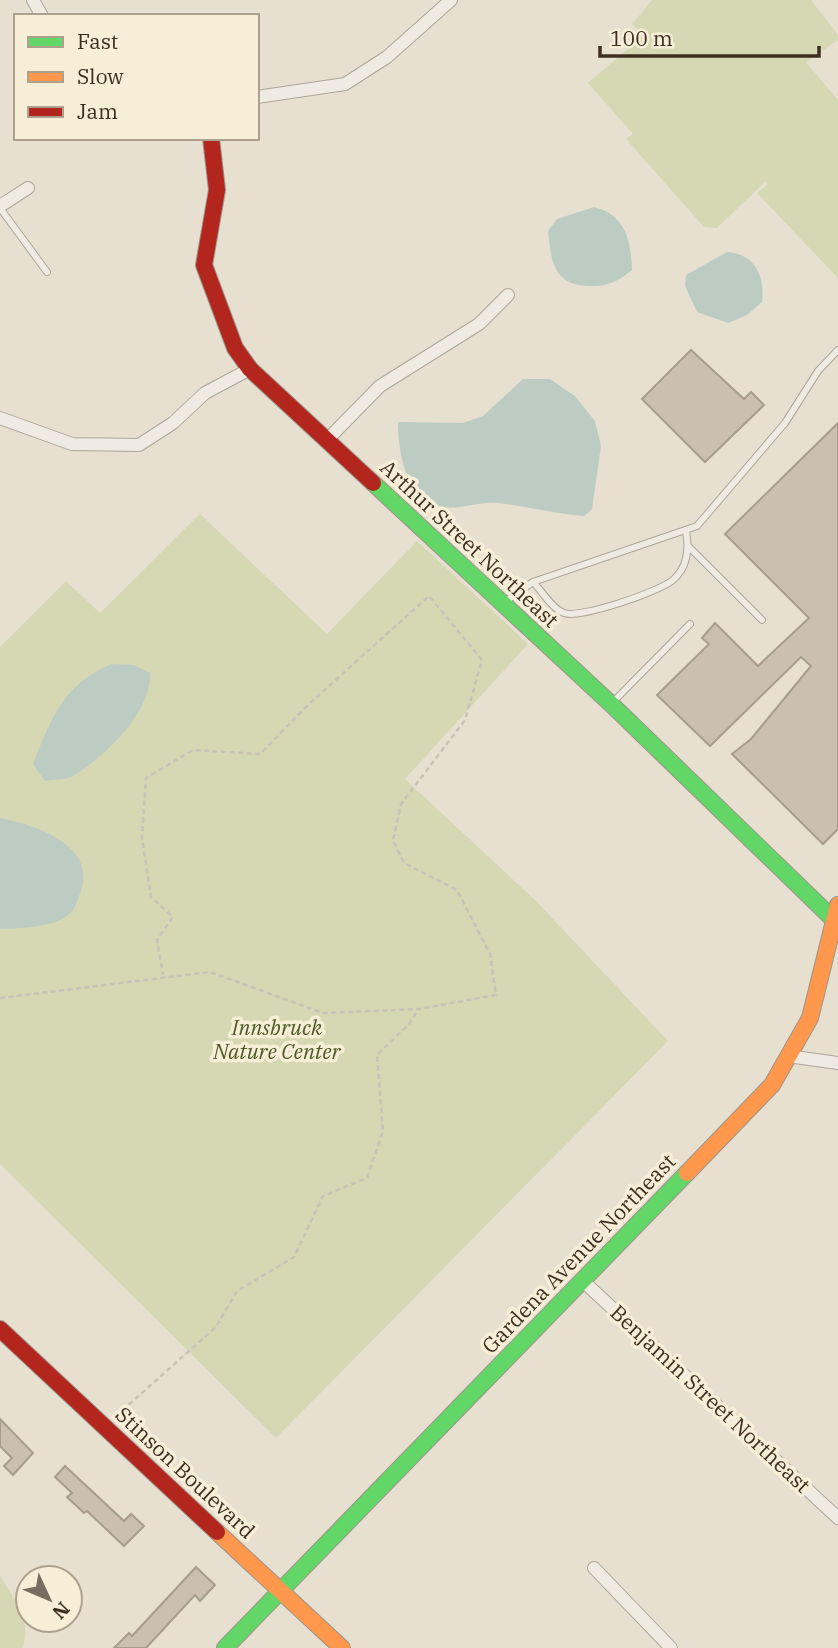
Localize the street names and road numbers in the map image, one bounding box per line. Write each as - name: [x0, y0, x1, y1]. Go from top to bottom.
- street label: Arthur Street Northeast: [375, 453, 565, 633]
- street label: Gardena Avenue Northeast: [475, 1147, 681, 1359]
- street label: Benjamin Street Northeast: [605, 1298, 817, 1498]
- street label: Stinson Boulevard: [110, 1400, 262, 1544]

